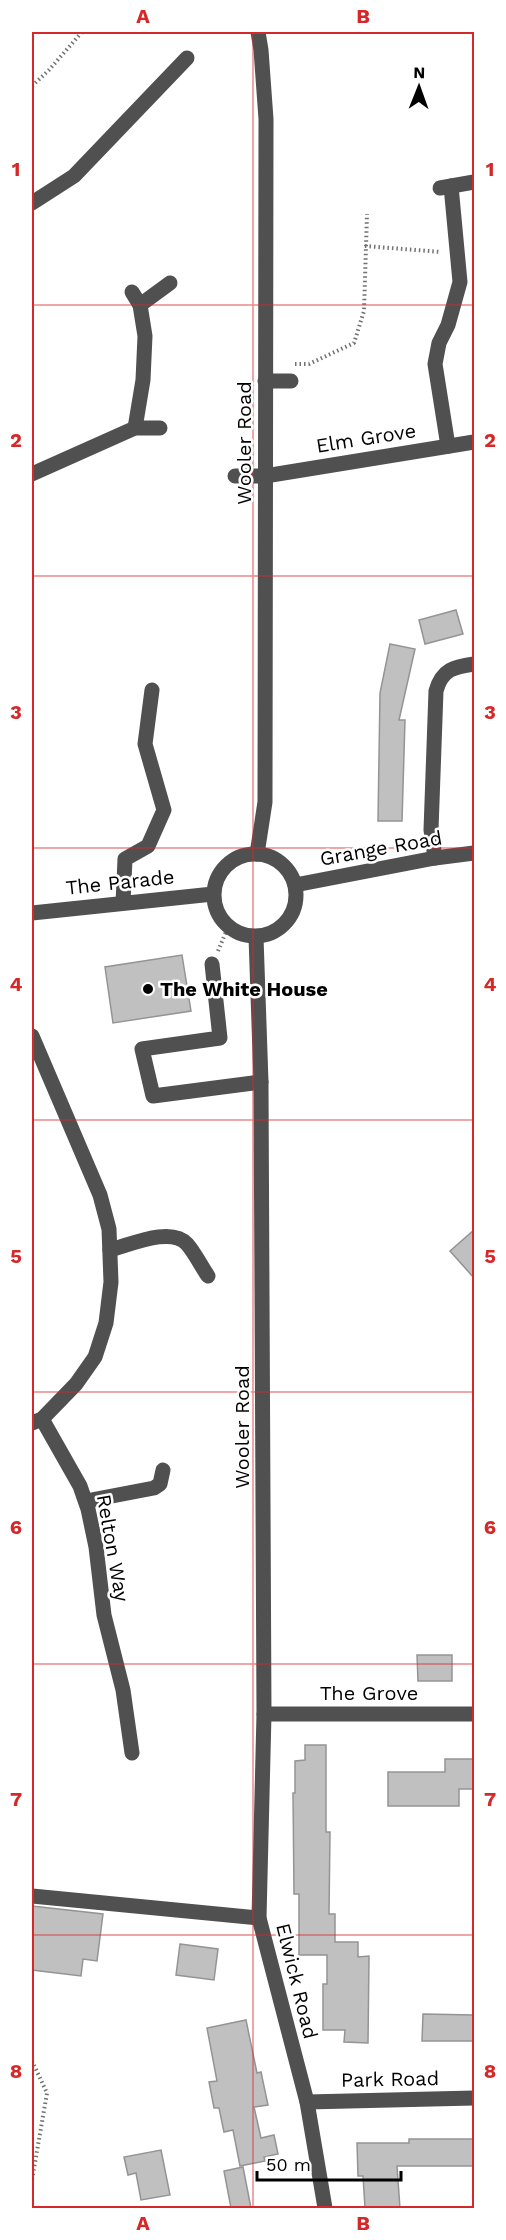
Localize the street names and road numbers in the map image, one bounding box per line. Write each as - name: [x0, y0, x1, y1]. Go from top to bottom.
- street label: Wooler Road: [232, 381, 256, 505]
- street label: Elm Grove: [314, 418, 418, 458]
- street label: Grange Road: [318, 825, 444, 871]
- street label: The Parade: [64, 864, 176, 900]
- street label: Wooler Road: [230, 1365, 254, 1489]
- street label: Relton Way: [92, 1492, 134, 1604]
- street label: The Grove: [320, 1681, 418, 1705]
- street label: Elwick Road: [271, 1921, 323, 2041]
- street label: Park Road: [341, 2066, 439, 2092]

